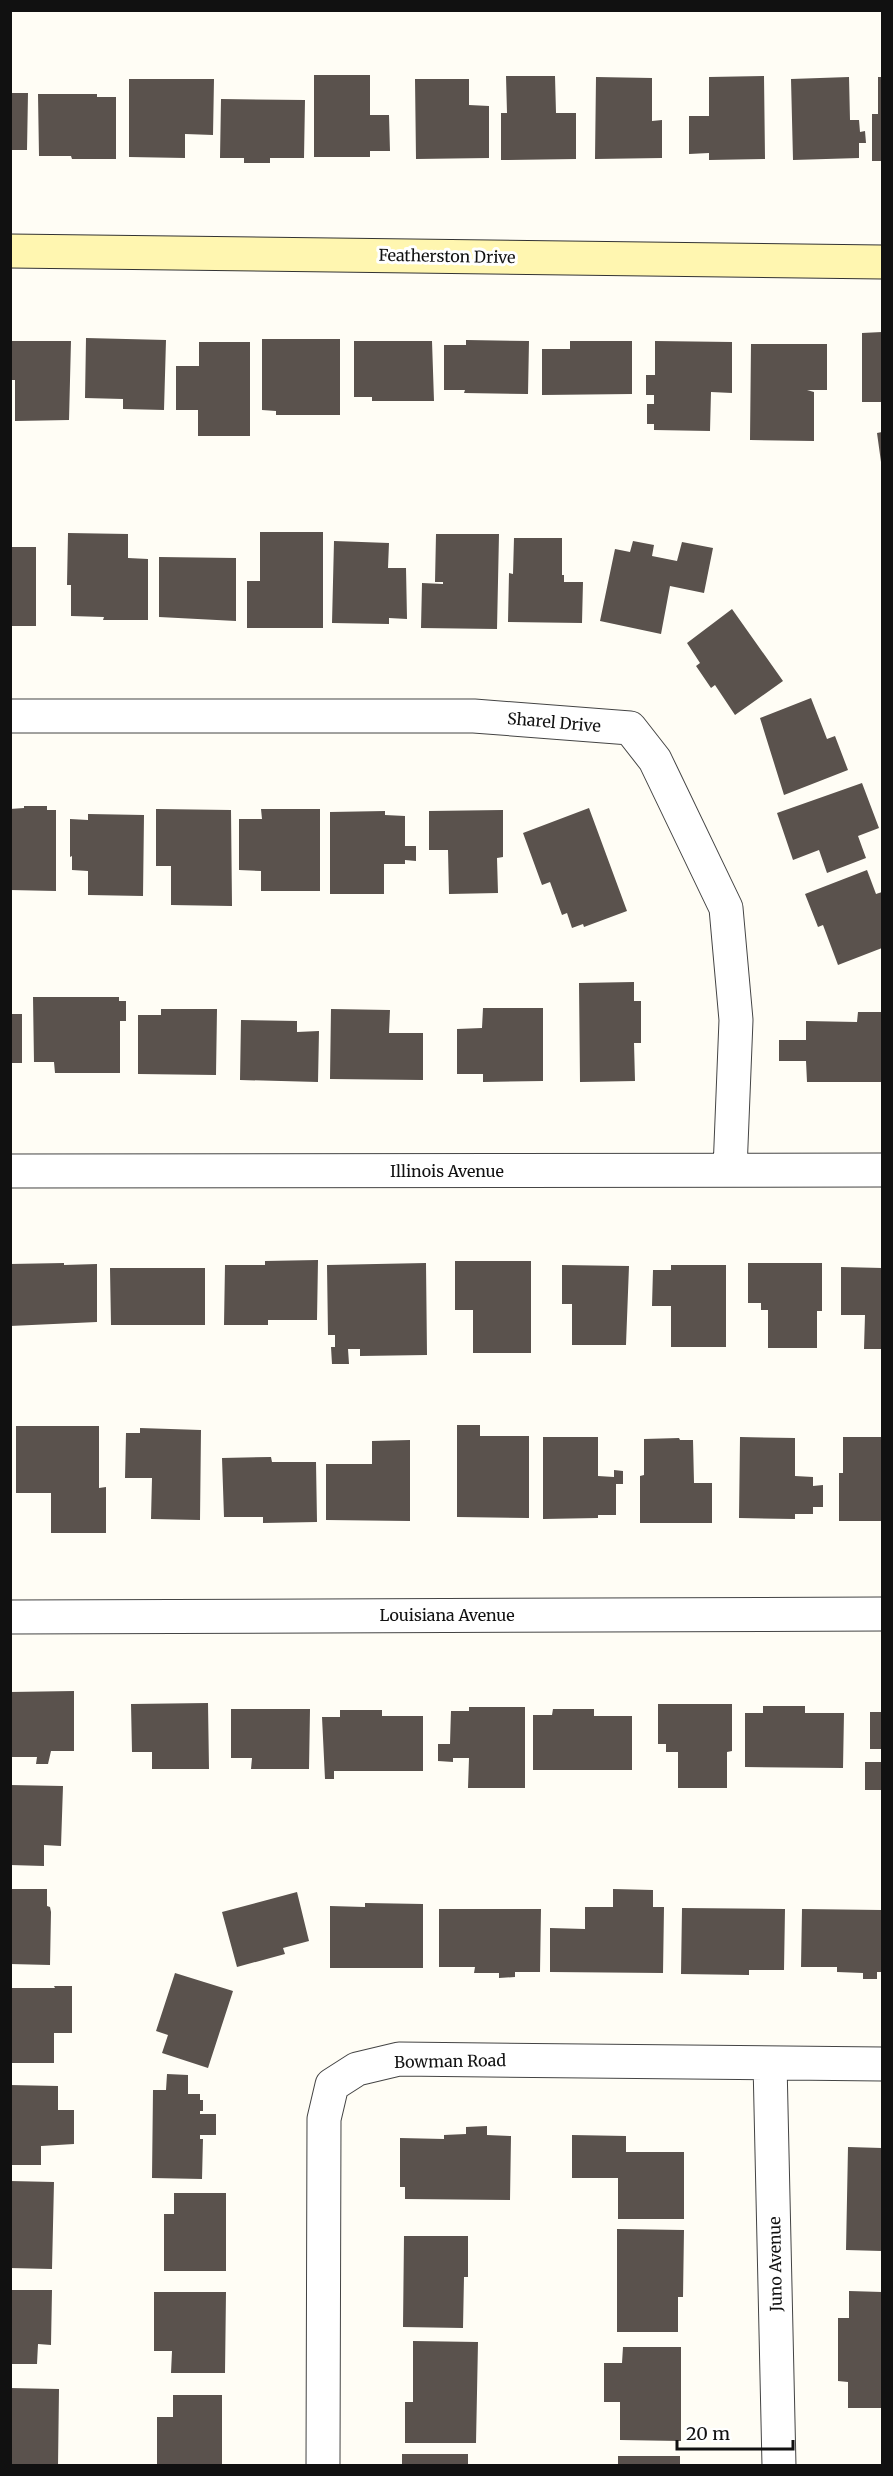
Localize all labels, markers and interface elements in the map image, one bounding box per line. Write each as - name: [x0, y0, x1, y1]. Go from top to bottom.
- street label: Featherston Drive: [378, 245, 516, 267]
- street label: Sharel Drive: [506, 708, 602, 736]
- street label: Illinois Avenue: [390, 1161, 504, 1181]
- street label: Louisiana Avenue: [379, 1605, 515, 1625]
- street label: Bowman Road: [394, 2050, 506, 2072]
- street label: Juno Avenue: [764, 2216, 786, 2313]
- scale bar: [677, 2413, 792, 2451]
- text: 20 m: [686, 2422, 730, 2445]

